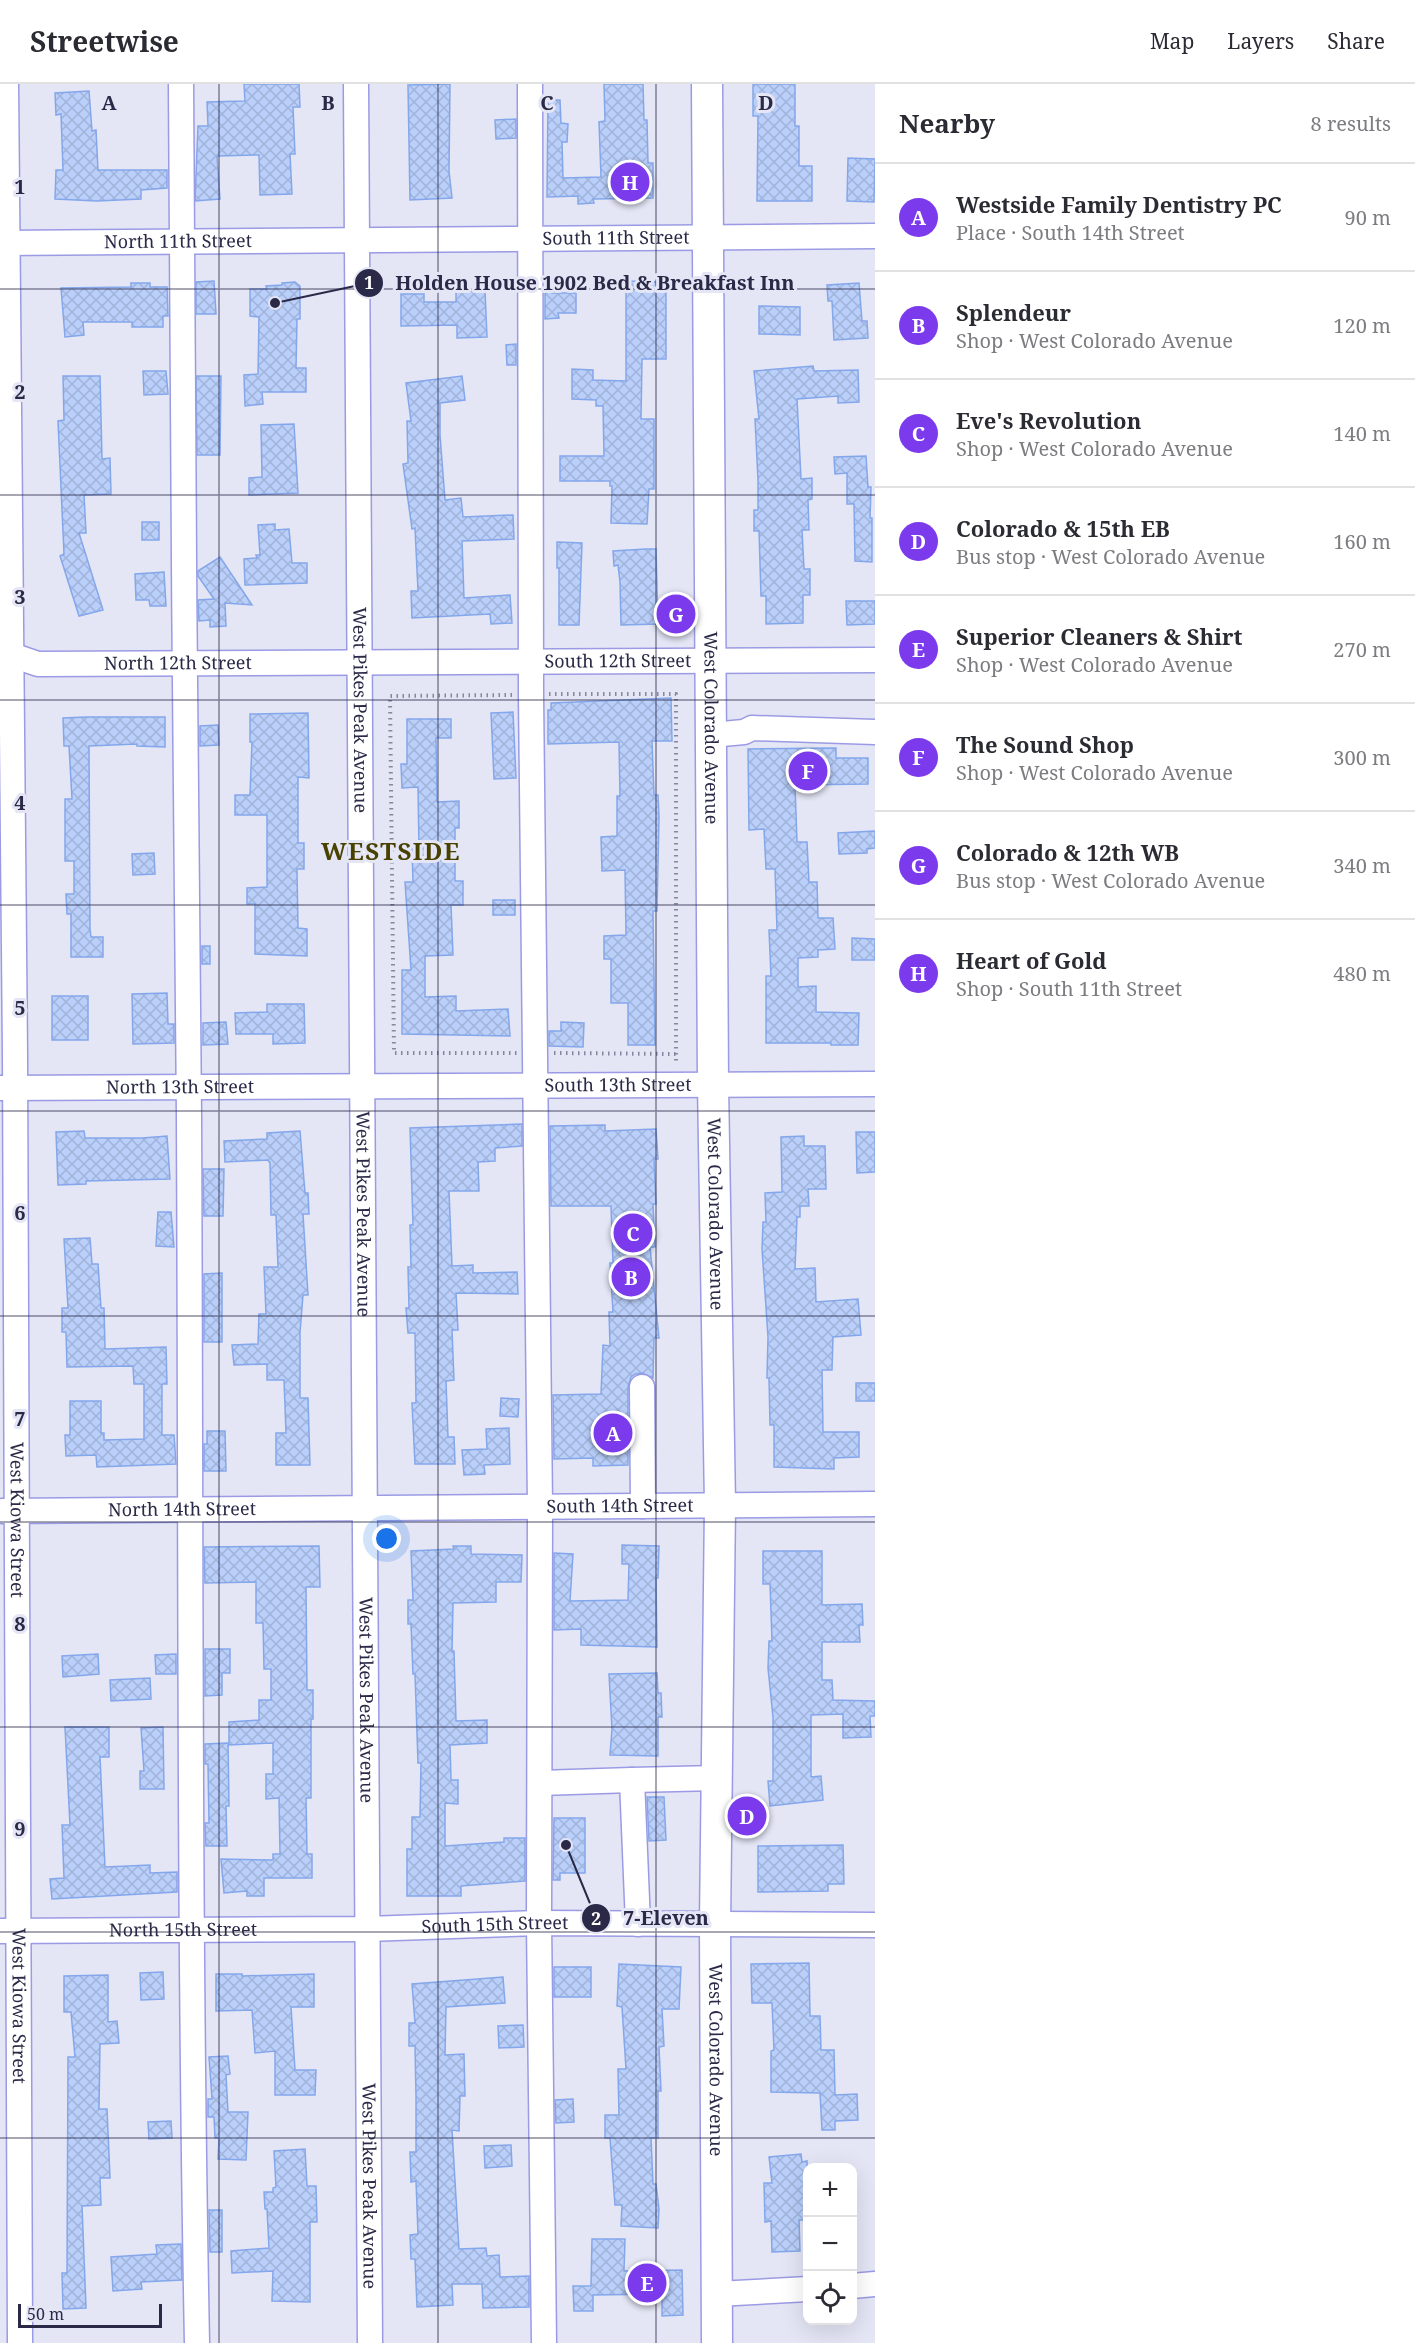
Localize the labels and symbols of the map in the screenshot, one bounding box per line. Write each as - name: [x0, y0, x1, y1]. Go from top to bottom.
- text: A: [101, 89, 117, 116]
- text: B: [321, 89, 335, 116]
- text: C: [540, 89, 554, 116]
- text: D: [758, 89, 774, 116]
- pin: H: [610, 160, 650, 204]
- text: 1: [14, 173, 26, 200]
- street label: South 11th Street: [542, 224, 690, 250]
- street label: North 11th Street: [104, 228, 252, 253]
- callout: Holden House 1902 Bed & Breakfast Inn: [354, 264, 807, 302]
- text: Holden House 1902 Bed & Breakfast Inn: [395, 269, 795, 296]
- text: 1: [364, 270, 374, 294]
- text: 2: [14, 378, 26, 405]
- text: 3: [14, 583, 26, 610]
- pin: G: [656, 592, 696, 636]
- street label: West Pikes Peak Avenue: [348, 607, 374, 813]
- street label: West Colorado Avenue: [699, 631, 724, 824]
- street label: South 12th Street: [544, 648, 691, 673]
- street label: North 12th Street: [104, 650, 252, 675]
- pin: F: [788, 748, 828, 794]
- text: 4: [14, 789, 26, 816]
- district label: WESTSIDE: [321, 834, 461, 867]
- text: 5: [14, 994, 26, 1021]
- street label: South 13th Street: [544, 1072, 692, 1097]
- street label: North 13th Street: [106, 1074, 254, 1099]
- street label: West Pikes Peak Avenue: [351, 1111, 377, 1317]
- street label: West Colorado Avenue: [703, 1117, 730, 1311]
- text: 6: [14, 1199, 26, 1226]
- pin: C: [614, 1210, 652, 1256]
- pin: B: [612, 1254, 650, 1300]
- text: 7: [14, 1405, 26, 1432]
- pin: A: [594, 1410, 632, 1456]
- street label: West Kiowa Street: [5, 1442, 30, 1598]
- street label: South 14th Street: [546, 1492, 694, 1518]
- street label: North 14th Street: [108, 1496, 256, 1521]
- your location: [372, 1524, 401, 1553]
- street label: West Pikes Peak Avenue: [354, 1597, 380, 1803]
- text: 8: [14, 1610, 26, 1637]
- pin: D: [728, 1794, 766, 1838]
- text: 9: [14, 1815, 26, 1842]
- callout: 7-Eleven: [581, 1899, 721, 1937]
- text: 7-Eleven: [623, 1904, 709, 1931]
- text: 2: [591, 1906, 601, 1930]
- street label: South 15th Street: [421, 1910, 568, 1938]
- street label: North 15th Street: [109, 1917, 257, 1941]
- street label: West Kiowa Street: [7, 1928, 32, 2084]
- street label: West Colorado Avenue: [704, 1963, 729, 2156]
- street label: West Pikes Peak Avenue: [357, 2083, 383, 2289]
- pin: E: [628, 2260, 666, 2306]
- scale bar: [18, 2301, 162, 2328]

